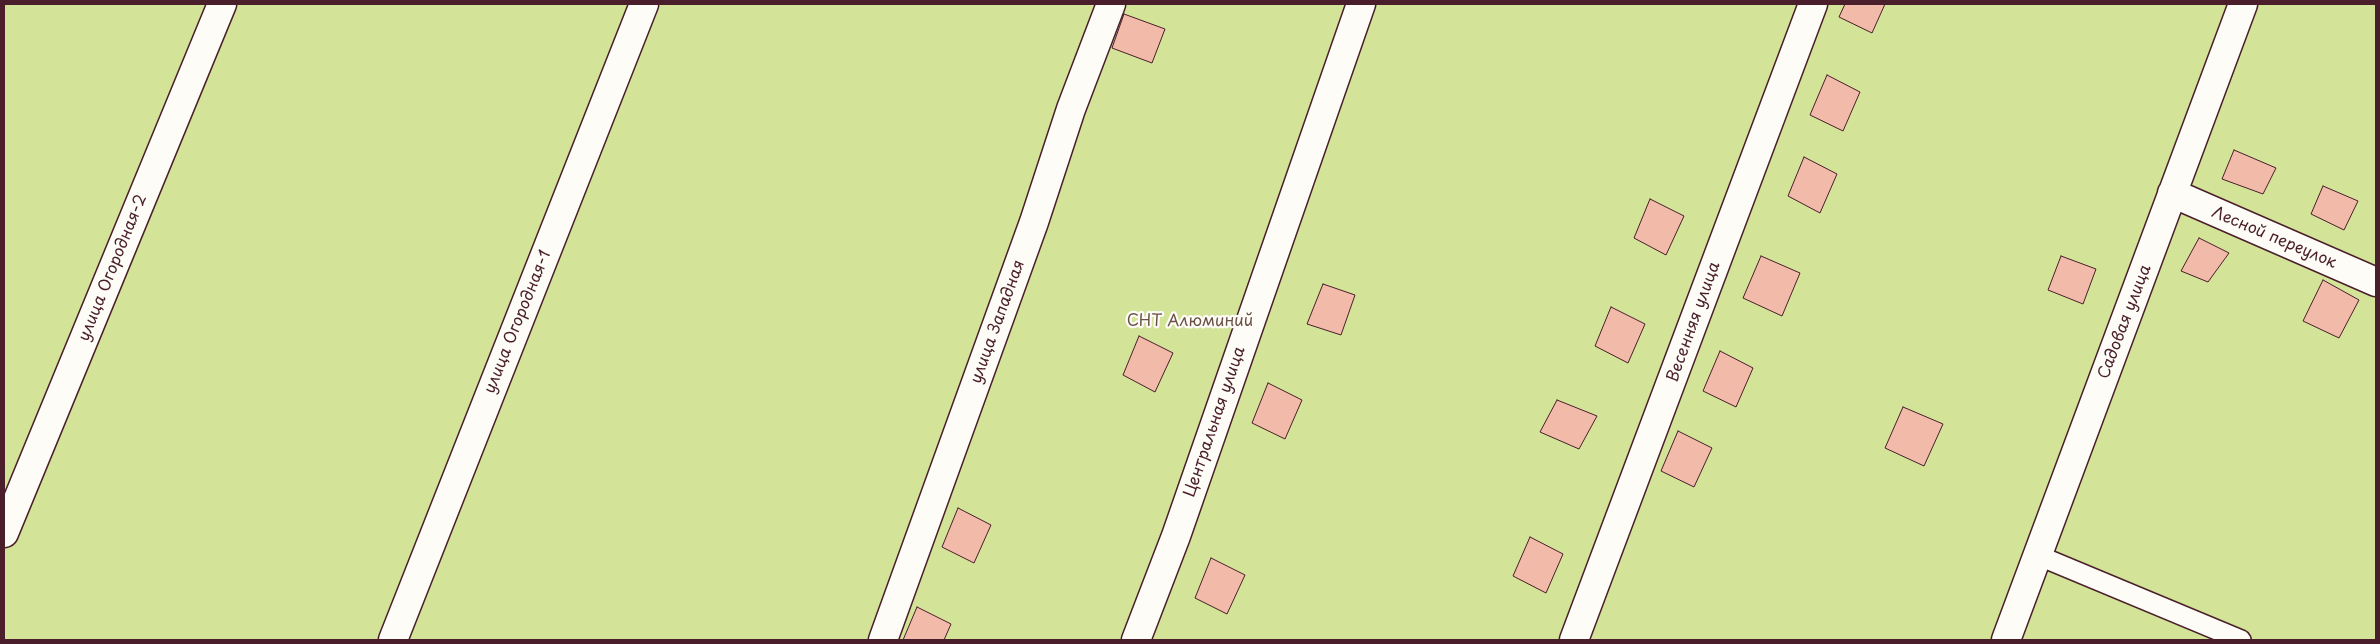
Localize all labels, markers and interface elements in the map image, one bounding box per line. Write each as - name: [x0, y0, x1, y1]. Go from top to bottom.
- street label: улица Огородная-2: [75, 192, 151, 344]
- street label: Лесной переулок: [2209, 203, 2339, 273]
- street label: улица Огородная-1: [480, 248, 556, 396]
- street label: улица Западная: [967, 258, 1029, 386]
- street label: Весенняя улица: [1663, 259, 1725, 385]
- street label: Садовая улица: [2094, 262, 2156, 382]
- park label: СНТ Алюминий: [1127, 312, 1253, 332]
- street label: Центральная улица: [1180, 344, 1250, 500]

